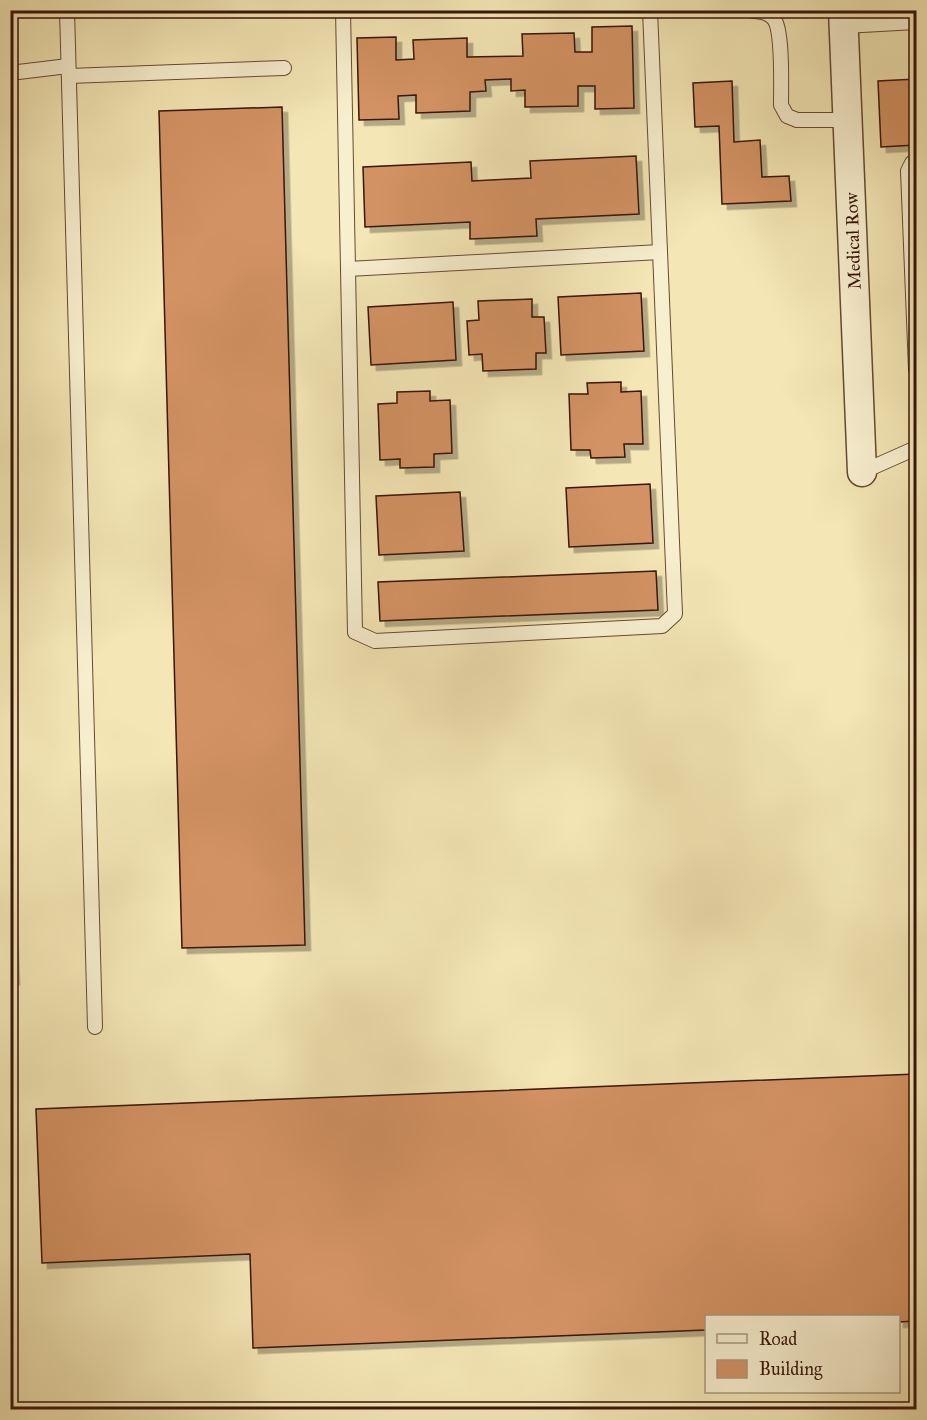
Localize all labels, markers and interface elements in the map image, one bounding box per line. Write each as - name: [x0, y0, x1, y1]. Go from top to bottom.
- street label: Medical Row: [840, 192, 866, 290]
- legend: [705, 1315, 900, 1393]
- text: Road: [759, 1328, 797, 1350]
- text: Building: [759, 1358, 823, 1381]

